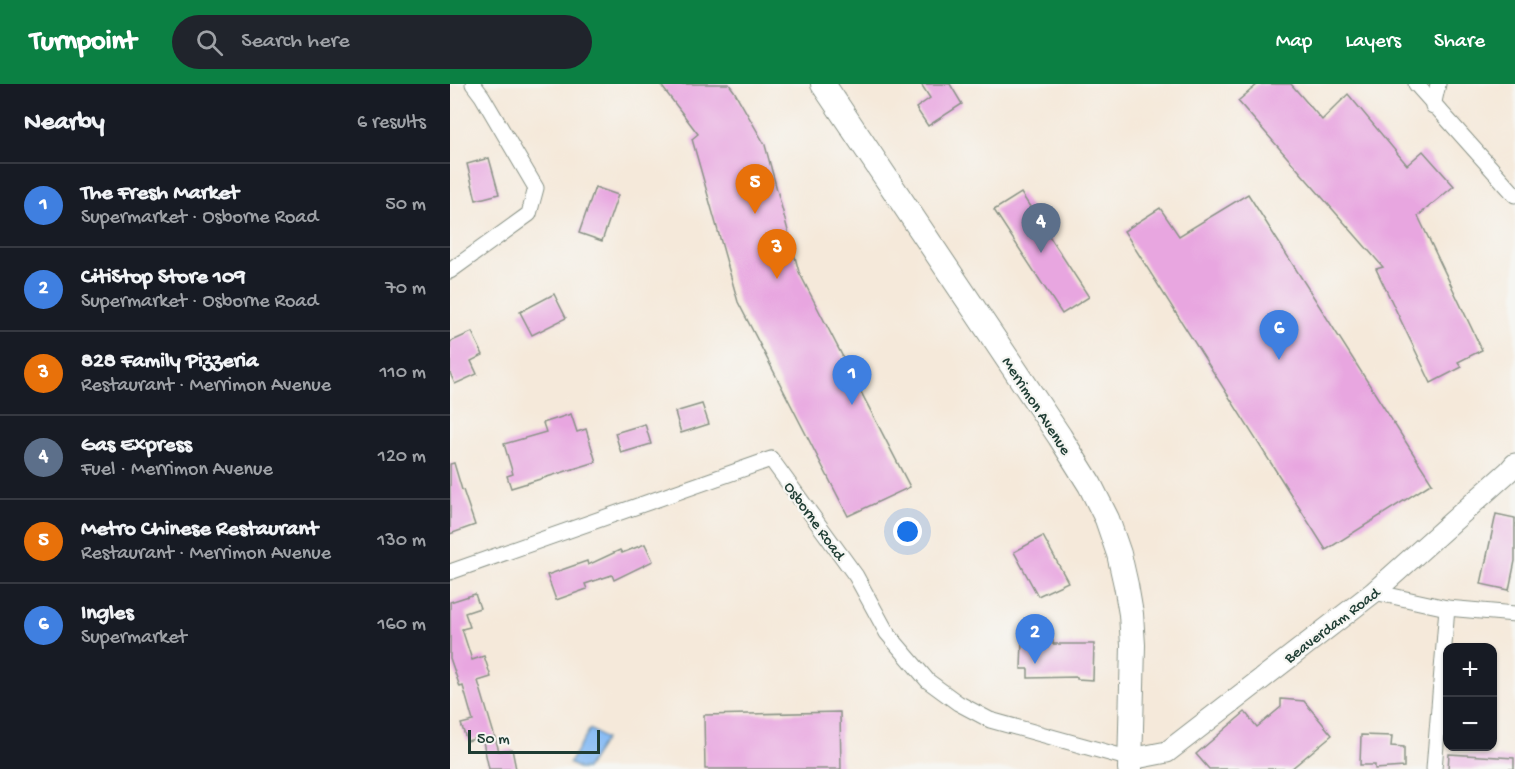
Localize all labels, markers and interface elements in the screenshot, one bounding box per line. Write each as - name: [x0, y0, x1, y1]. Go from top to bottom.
- search box: [172, 15, 592, 69]
- text: Turnpoint: [30, 26, 136, 59]
- icon: search: [193, 26, 226, 59]
- text: Search here: [241, 29, 350, 55]
- text: Map: [1276, 30, 1312, 55]
- text: Layers: [1345, 30, 1401, 55]
- text: Share: [1434, 30, 1485, 55]
- text: Nearby: [24, 108, 105, 139]
- text: 6 results: [357, 112, 426, 135]
- pin: 5: [736, 164, 774, 214]
- text: The Fresh Market: [81, 181, 239, 207]
- text: 1: [39, 194, 48, 217]
- text: 50 m: [385, 194, 426, 217]
- pin: 4: [1022, 204, 1060, 253]
- text: Supermarket · Osborne Road: [81, 207, 318, 230]
- pin: 3: [758, 230, 796, 279]
- text: CitiStop Store 109: [81, 265, 245, 291]
- text: 2: [39, 278, 48, 301]
- text: 70 m: [385, 278, 426, 301]
- text: Supermarket · Osborne Road: [81, 291, 318, 314]
- pin: 6: [1260, 310, 1298, 360]
- text: 828 Family Pizzeria: [81, 349, 258, 375]
- street label: Merrimon Avenue: [996, 354, 1074, 460]
- pin: 1: [832, 356, 872, 405]
- text: 3: [38, 362, 49, 385]
- text: 110 m: [380, 362, 426, 385]
- text: Restaurant · Merrimon Avenue: [81, 375, 331, 398]
- text: Gas Express: [81, 433, 192, 459]
- text: 4: [39, 446, 48, 469]
- text: 120 m: [378, 446, 426, 469]
- text: Fuel · Merrimon Avenue: [81, 459, 273, 482]
- street label: Osborne Road: [778, 479, 849, 566]
- text: Metro Chinese Restaurant: [81, 517, 318, 543]
- your location: [893, 517, 922, 546]
- text: 5: [38, 530, 49, 553]
- text: 130 m: [377, 530, 426, 553]
- text: Restaurant · Merrimon Avenue: [81, 543, 331, 566]
- street label: Beaverdam Road: [1281, 584, 1386, 669]
- text: Ingles: [81, 601, 134, 627]
- text: 6: [38, 614, 49, 637]
- text: 160 m: [377, 614, 426, 637]
- pin: 2: [1016, 614, 1054, 664]
- text: Supermarket: [81, 627, 187, 650]
- map controls: [1443, 643, 1497, 751]
- button: +: [1443, 643, 1497, 697]
- button: −: [1443, 697, 1497, 751]
- scale bar: [468, 727, 600, 754]
- text: 50 m: [477, 731, 510, 750]

